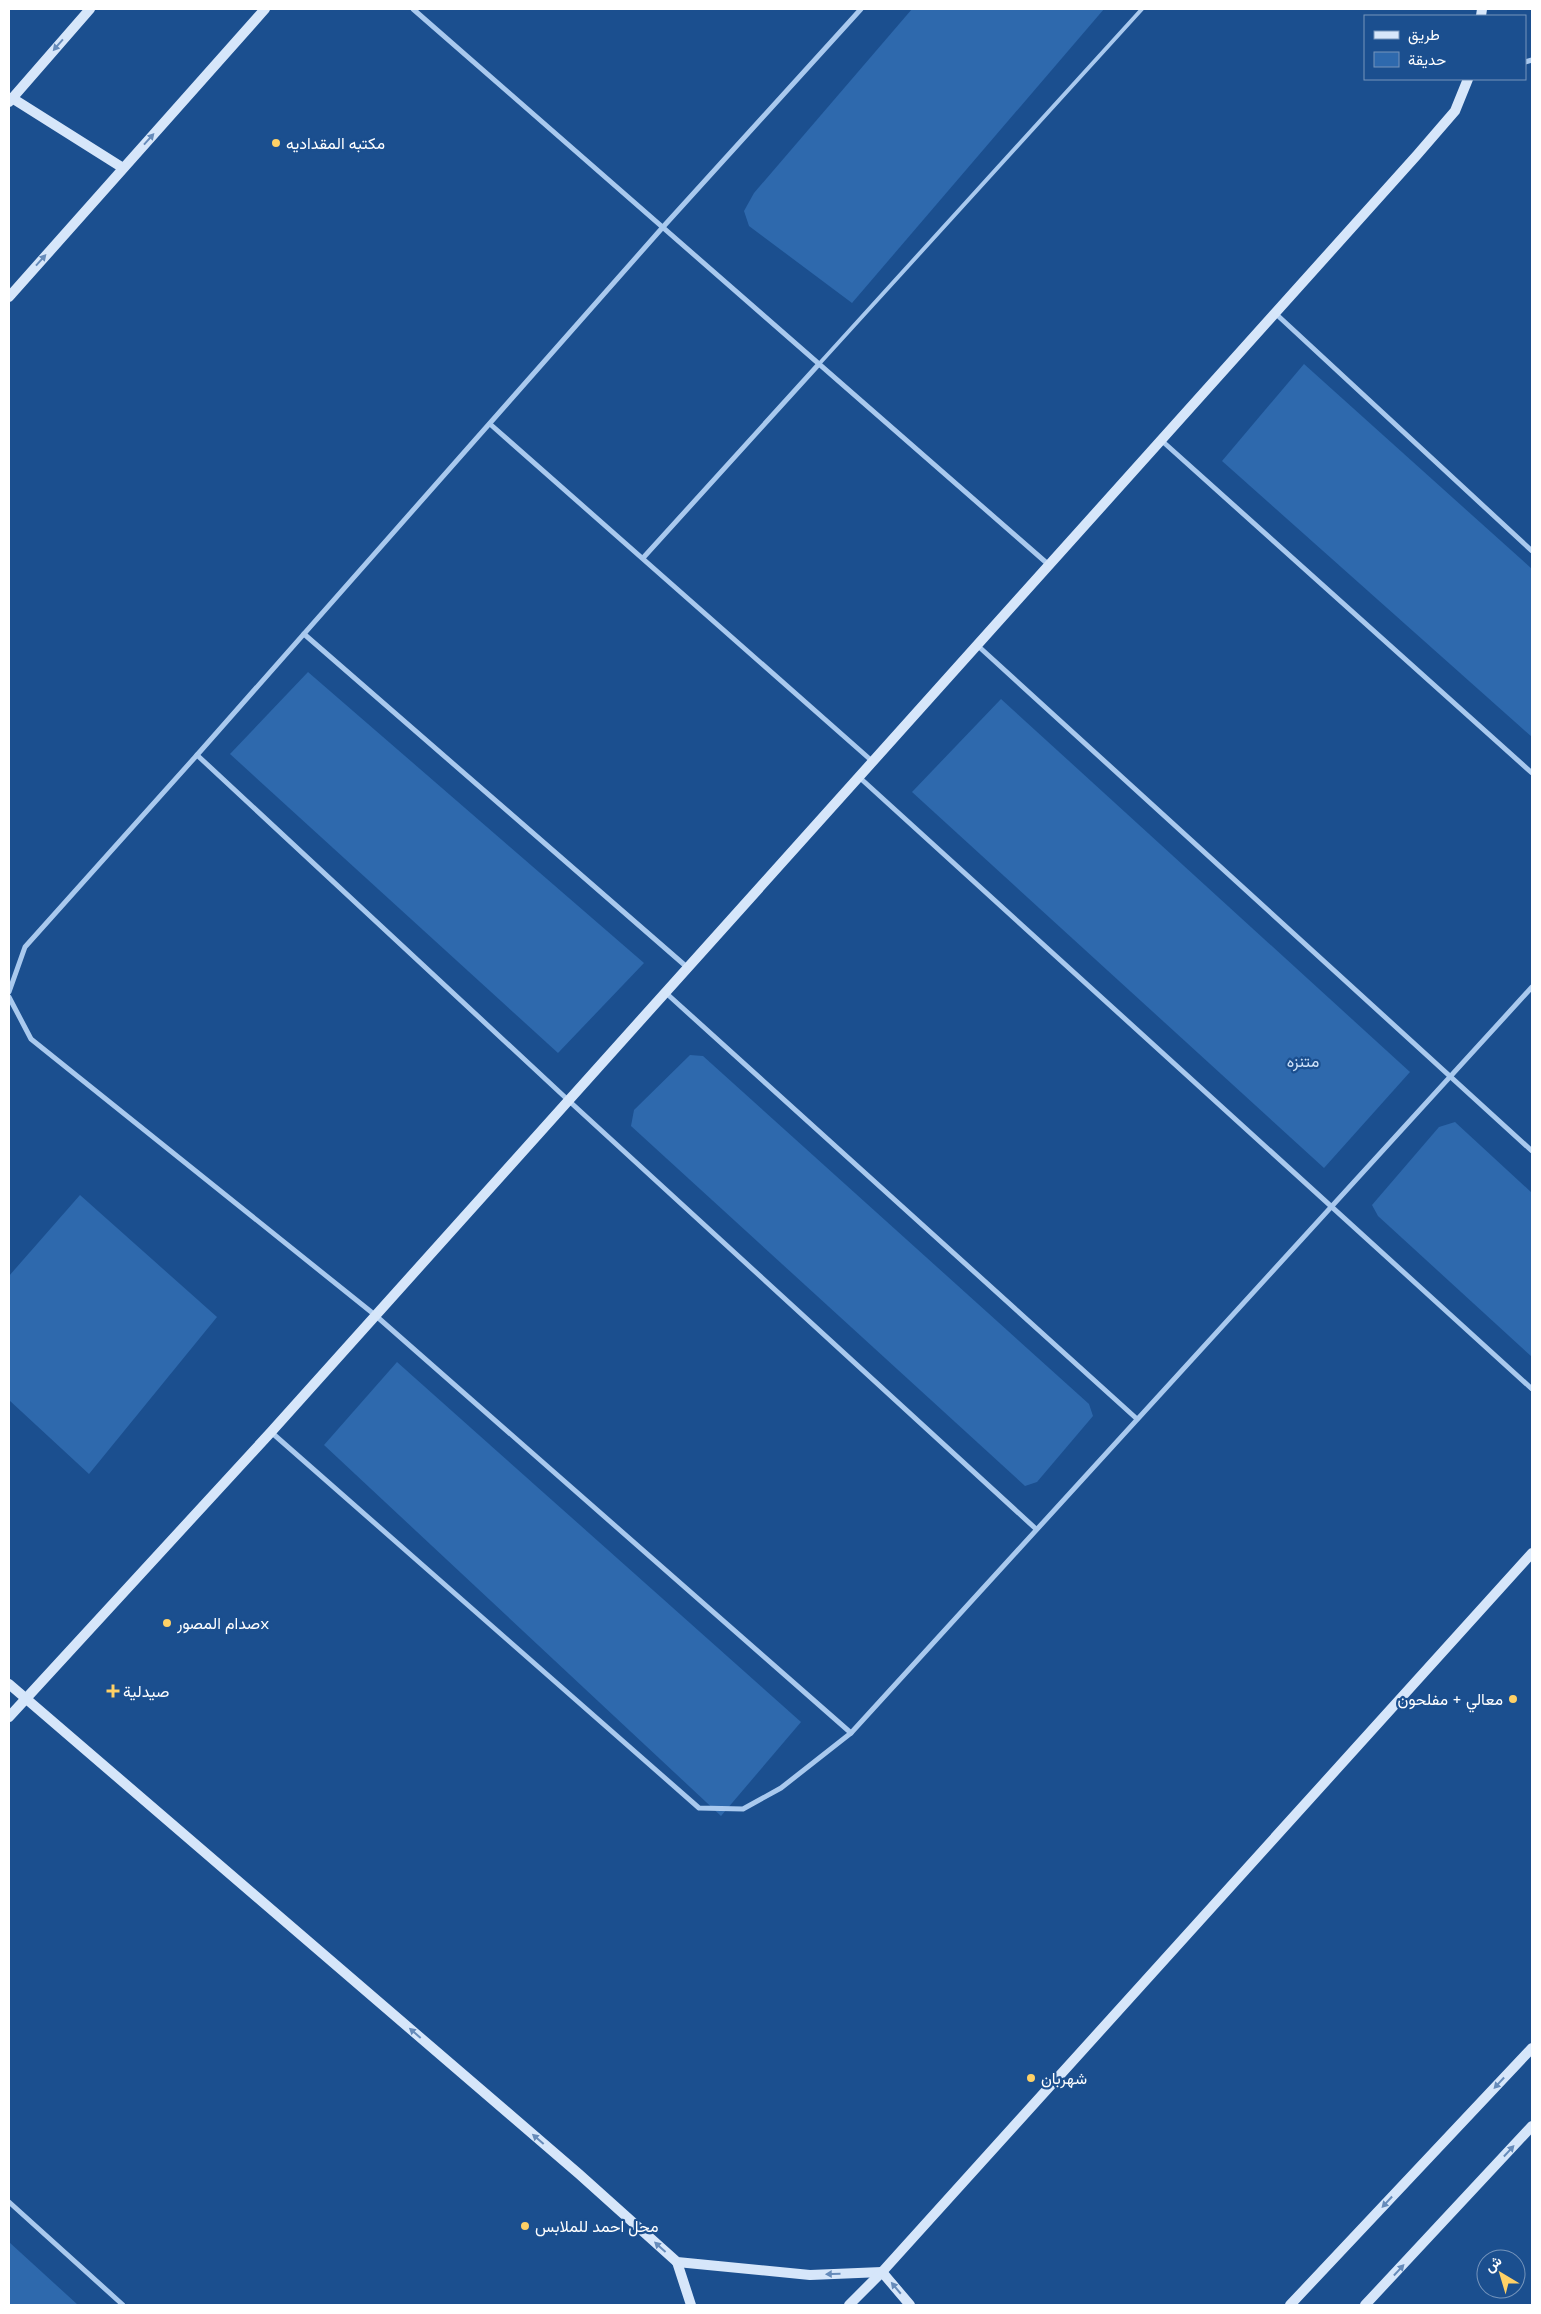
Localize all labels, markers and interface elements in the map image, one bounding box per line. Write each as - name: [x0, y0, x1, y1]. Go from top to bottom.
- legend: [1364, 15, 1526, 80]
- text: طريق: [1408, 25, 1440, 45]
- one-way arrow: [53, 39, 64, 52]
- text: حديقة: [1408, 50, 1446, 69]
- one-way arrow: [143, 133, 155, 145]
- place label: مكتبه المقداديه: [286, 133, 385, 154]
- marker: مكتبه المقداديه: [270, 137, 282, 149]
- one-way arrow: [35, 255, 47, 267]
- park label: متنزه: [1287, 1051, 1319, 1072]
- place label: صدام المصورx: [176, 1613, 270, 1634]
- marker: صدام المصورx: [161, 1617, 173, 1629]
- place label: صيدلية: [123, 1681, 169, 1702]
- marker: صيدلية: [107, 1685, 119, 1697]
- place label: معالي + مفلحون: [1398, 1689, 1503, 1713]
- marker: معالي + مفلحون: [1507, 1693, 1519, 1705]
- one-way arrow: [409, 2028, 422, 2039]
- place label: شهربان: [1041, 2068, 1087, 2089]
- marker: شهربان: [1025, 2072, 1037, 2084]
- one-way arrow: [1493, 2077, 1505, 2089]
- one-way arrow: [532, 2134, 545, 2145]
- one-way arrow: [1503, 2145, 1515, 2157]
- one-way arrow: [1381, 2195, 1393, 2207]
- place label: محل احمد للملابس: [535, 2216, 659, 2237]
- marker: محل احمد للملابس: [519, 2220, 531, 2232]
- one-way arrow: [654, 2241, 666, 2253]
- north arrow: [1476, 2249, 1526, 2299]
- text: ش: [1481, 2251, 1505, 2276]
- one-way arrow: [1393, 2264, 1405, 2276]
- one-way arrow: [825, 2270, 841, 2278]
- one-way arrow: [890, 2283, 902, 2295]

